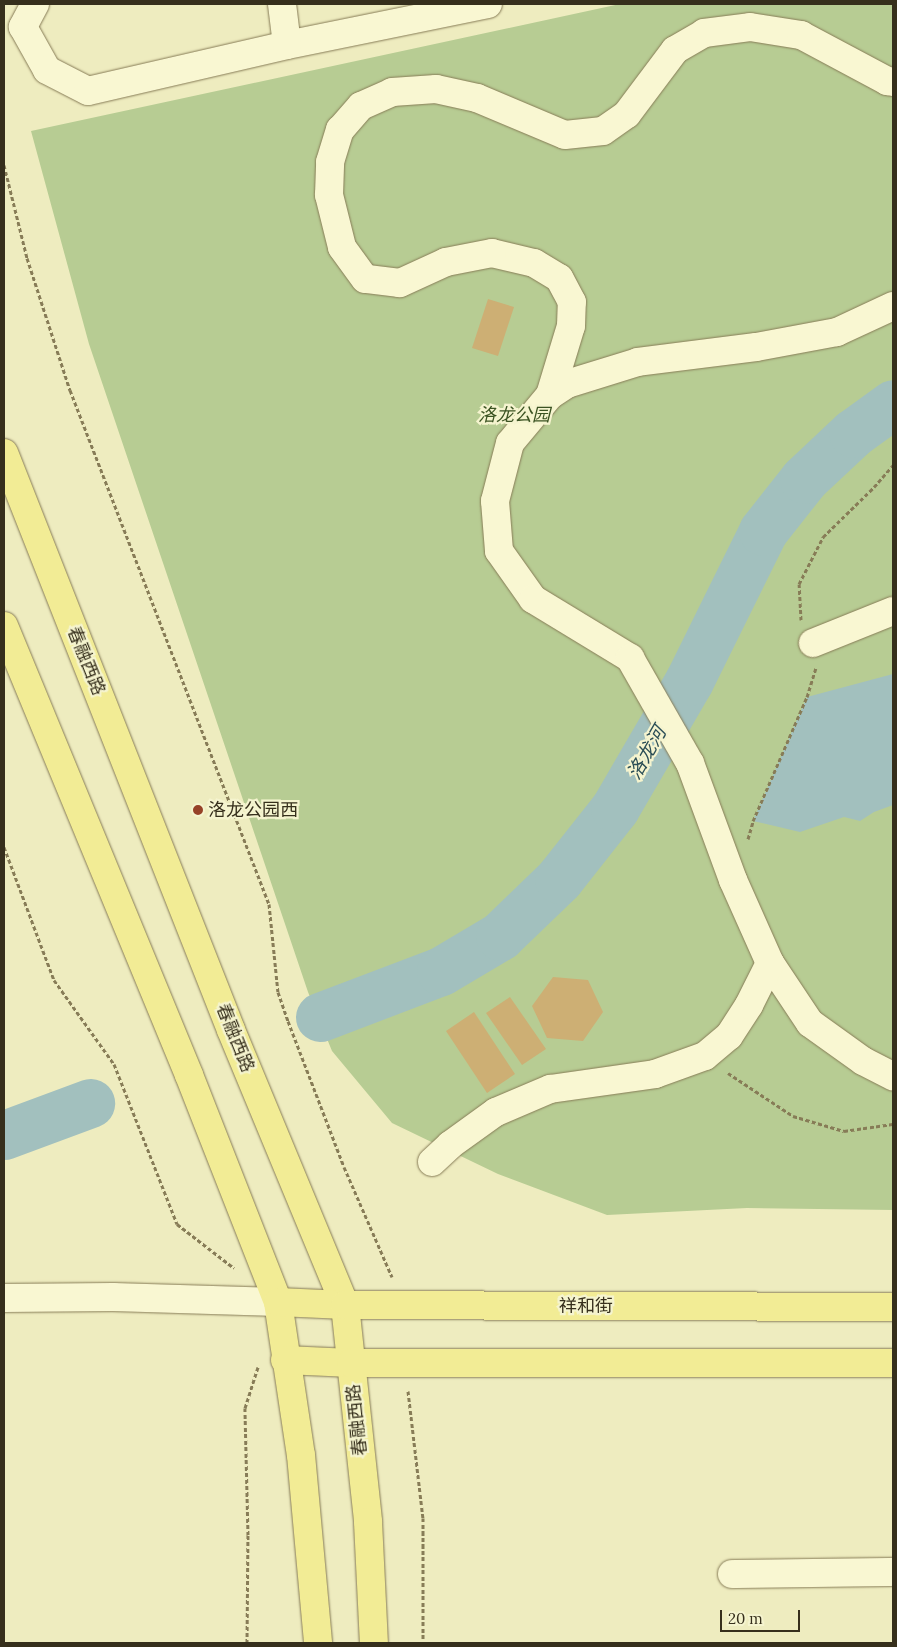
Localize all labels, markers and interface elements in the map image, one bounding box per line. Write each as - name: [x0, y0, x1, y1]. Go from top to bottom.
- park label: 洛龙公园: [478, 404, 550, 426]
- street label: 春融西路: [63, 624, 109, 698]
- water label: 洛龙河: [623, 723, 671, 783]
- place label: 洛龙公园西: [208, 799, 298, 821]
- marker: 洛龙公园西: [192, 804, 204, 816]
- street label: 春融西路: [212, 1001, 258, 1075]
- street label: 祥和街: [559, 1295, 613, 1317]
- street label: 春融西路: [342, 1383, 372, 1457]
- scale bar: [722, 1600, 802, 1632]
- text: 20 m: [728, 1609, 763, 1628]

